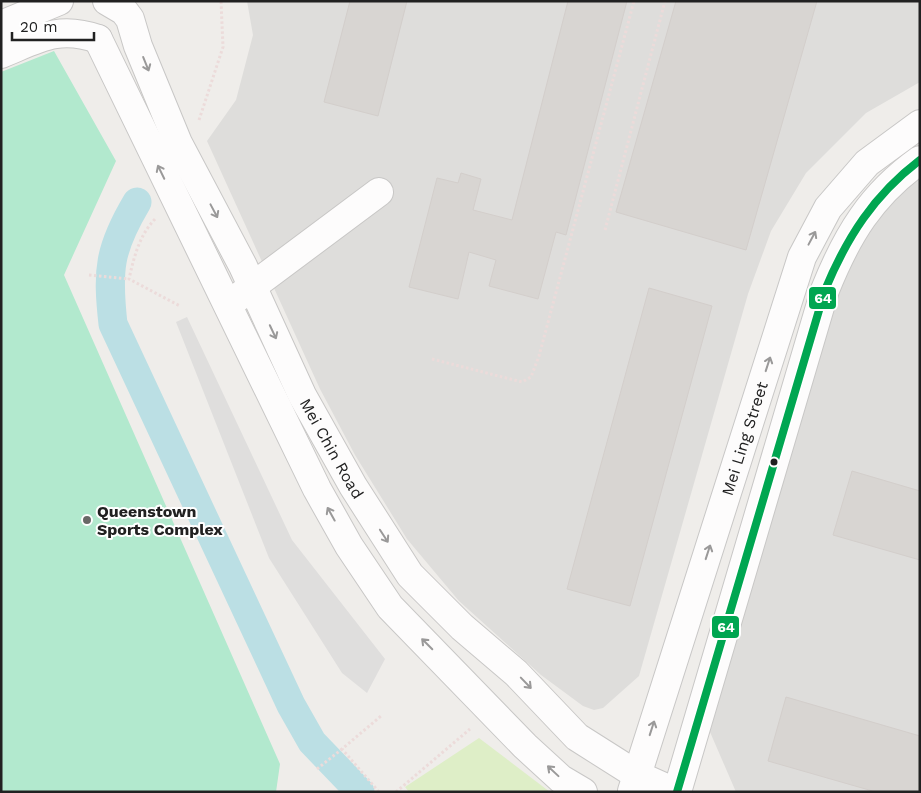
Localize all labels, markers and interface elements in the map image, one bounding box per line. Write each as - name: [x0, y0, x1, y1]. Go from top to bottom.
- scale bar: [12, 10, 95, 42]
- text: 20 m: [20, 18, 58, 36]
- one-way arrow: [142, 56, 151, 71]
- one-way arrow: [156, 165, 165, 180]
- one-way arrow: [209, 204, 219, 219]
- one-way arrow: [808, 231, 817, 246]
- line badge: 64: [808, 286, 837, 310]
- text: 64: [814, 290, 832, 306]
- one-way arrow: [269, 324, 278, 339]
- one-way arrow: [764, 356, 773, 372]
- street label: Mei Ling Street: [717, 379, 771, 498]
- street label: Mei Chin Road: [296, 395, 368, 502]
- unlabelled marker: [769, 457, 779, 467]
- place label: Queenstown Sports Complex: [97, 502, 223, 539]
- one-way arrow: [326, 507, 336, 521]
- marker: Queenstown Sports Complex: [81, 514, 93, 526]
- one-way arrow: [380, 528, 390, 542]
- one-way arrow: [704, 544, 713, 560]
- line badge: 64: [711, 615, 740, 639]
- text: 64: [717, 619, 735, 635]
- one-way arrow: [421, 638, 433, 650]
- one-way arrow: [520, 677, 532, 689]
- one-way arrow: [648, 721, 657, 737]
- one-way arrow: [546, 765, 559, 777]

